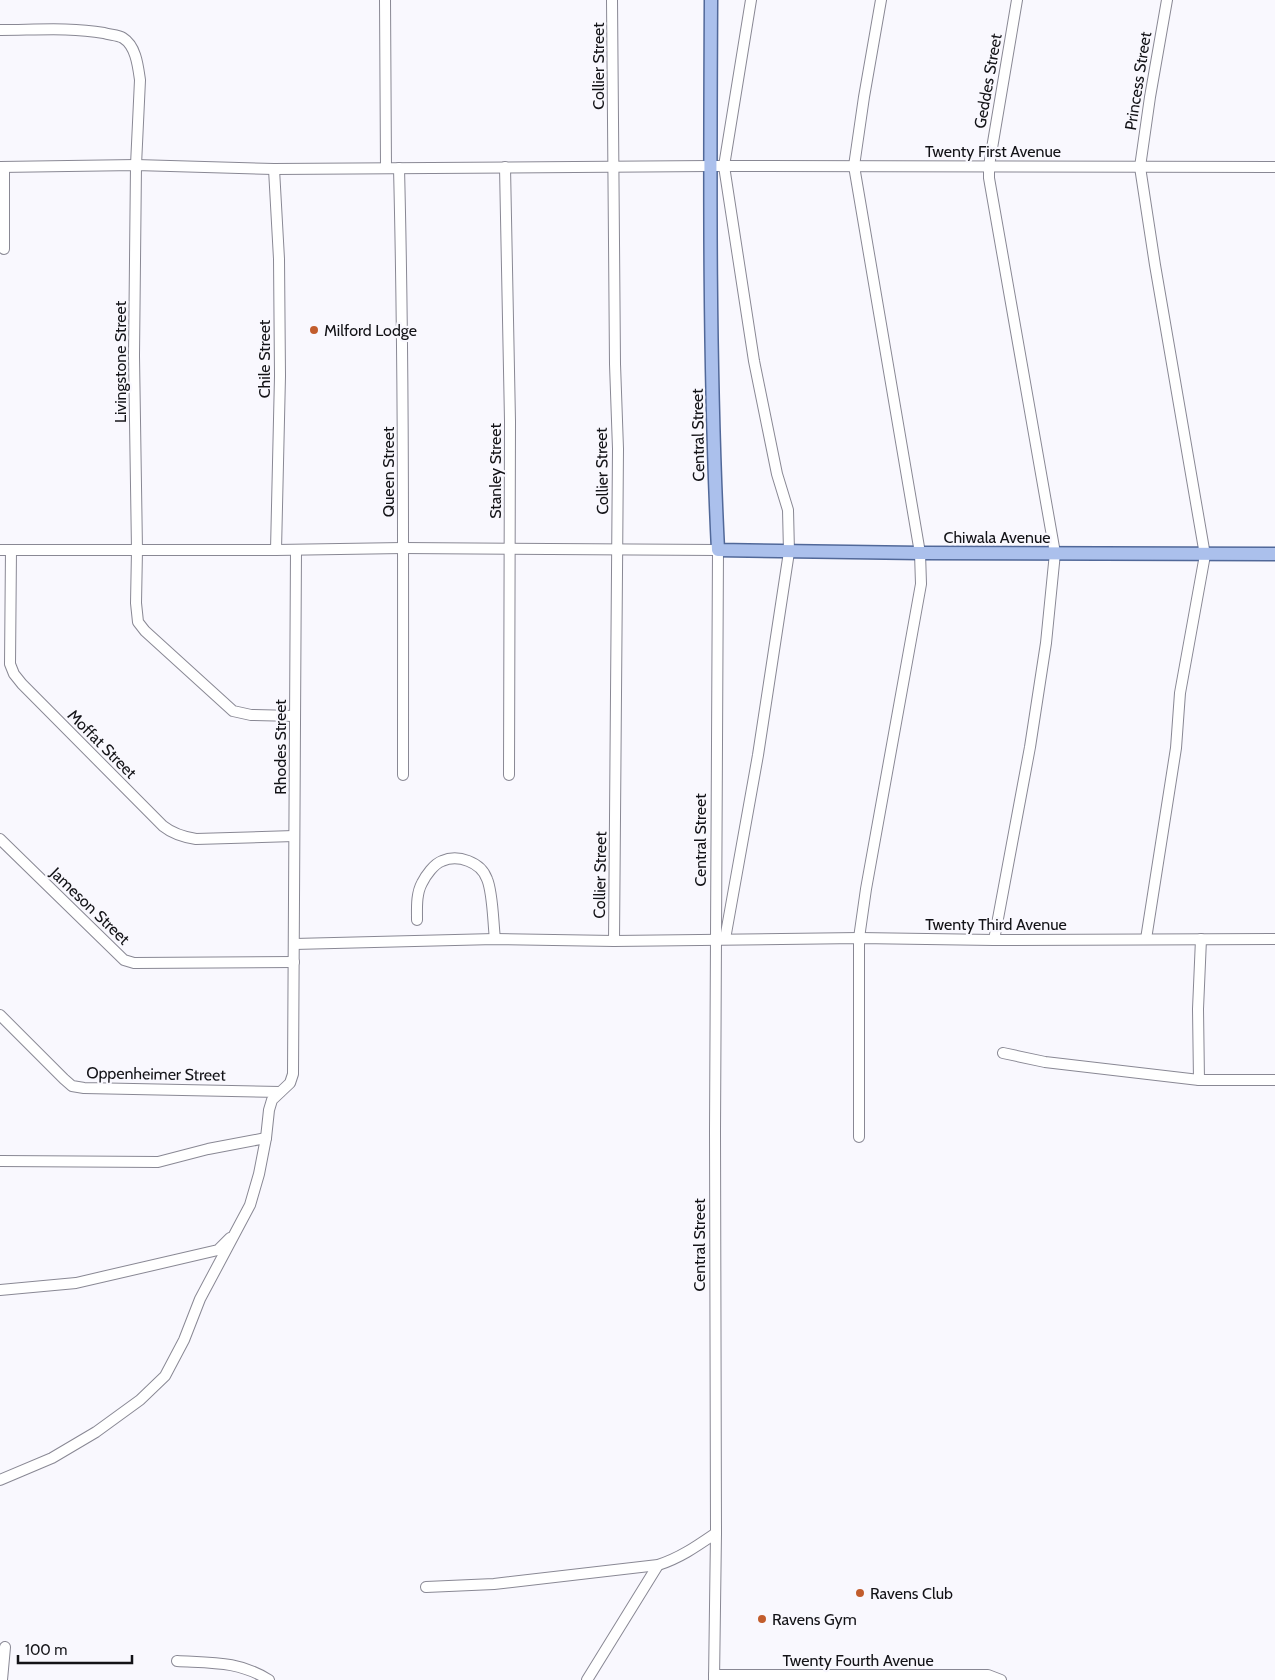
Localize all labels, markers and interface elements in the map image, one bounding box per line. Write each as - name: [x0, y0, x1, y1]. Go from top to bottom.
- street label: Collier Street: [589, 22, 608, 110]
- street label: Princess Street: [1121, 30, 1155, 132]
- street label: Geddes Street: [970, 31, 1006, 130]
- street label: Twenty First Avenue: [925, 142, 1061, 161]
- street label: Livingstone Street: [111, 300, 130, 423]
- street label: Chile Street: [255, 319, 274, 398]
- place label: Milford Lodge: [324, 321, 417, 340]
- marker: Milford Lodge: [308, 324, 320, 336]
- street label: Central Street: [688, 388, 708, 482]
- street label: Stanley Street: [486, 423, 505, 519]
- street label: Queen Street: [379, 426, 398, 517]
- street label: Collier Street: [592, 427, 612, 515]
- street label: Chiwala Avenue: [944, 528, 1050, 547]
- street label: Rhodes Street: [271, 699, 290, 795]
- street label: Moffat Street: [64, 706, 141, 783]
- street label: Central Street: [691, 793, 710, 887]
- street label: Collier Street: [590, 831, 610, 919]
- street label: Jameson Street: [46, 863, 134, 949]
- street label: Twenty Third Avenue: [925, 915, 1067, 934]
- street label: Oppenheimer Street: [86, 1063, 226, 1085]
- street label: Central Street: [690, 1198, 709, 1292]
- place label: Ravens Club: [870, 1584, 953, 1603]
- marker: Ravens Club: [854, 1587, 866, 1599]
- place label: Ravens Gym: [772, 1610, 857, 1629]
- marker: Ravens Gym: [756, 1613, 768, 1625]
- scale bar: [18, 1632, 131, 1664]
- text: 100 m: [25, 1641, 67, 1659]
- street label: Twenty Fourth Avenue: [782, 1651, 934, 1670]

